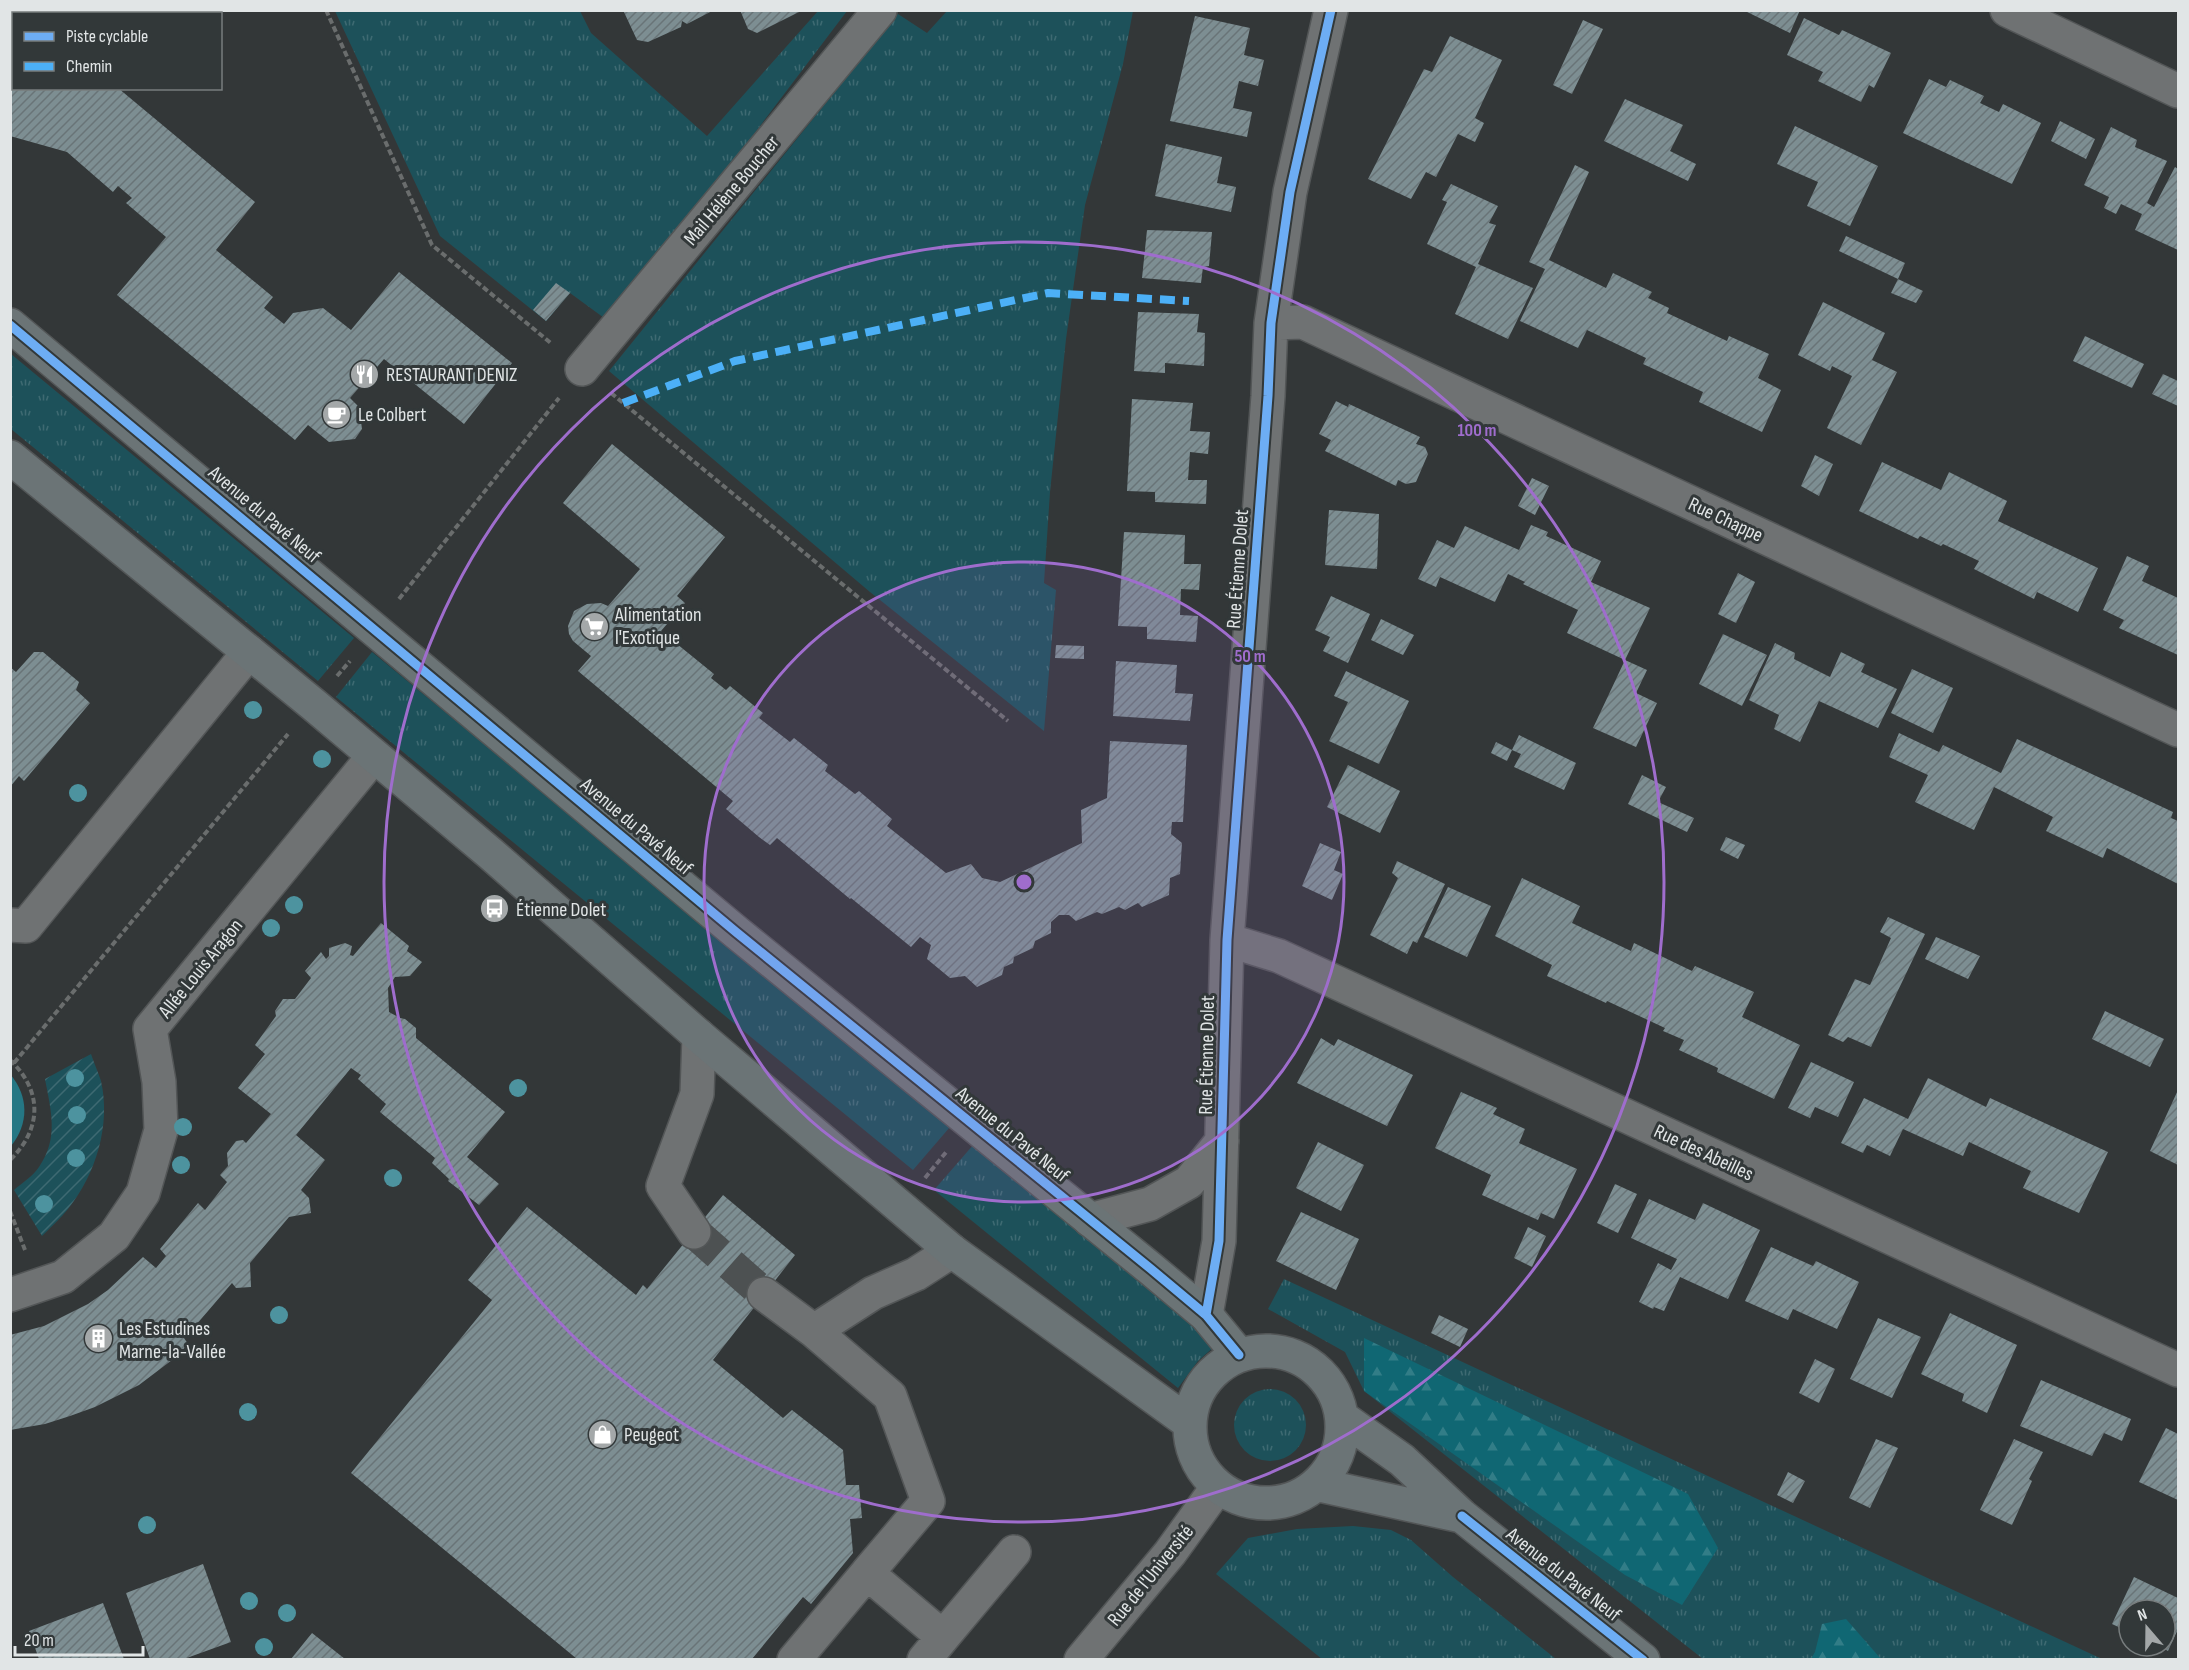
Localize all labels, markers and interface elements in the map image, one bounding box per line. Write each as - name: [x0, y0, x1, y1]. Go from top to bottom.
- legend: [12, 12, 222, 90]
- text: Piste cyclable: [66, 26, 148, 47]
- text: Chemin: [66, 56, 112, 77]
- street label: Mail Hélène Boucher: [679, 131, 785, 250]
- restaurant icon: RESTAURANT DENIZ: [349, 358, 381, 390]
- place label: RESTAURANT DENIZ: [386, 363, 517, 387]
- cafe icon: Le Colbert: [321, 398, 353, 430]
- place label: Le Colbert: [358, 403, 426, 427]
- text: 100 m: [1458, 420, 1497, 441]
- street label: Avenue du Pavé Neuf: [203, 460, 325, 569]
- street label: Rue Chappe: [1685, 492, 1767, 548]
- street label: Rue Étienne Dolet: [1222, 509, 1254, 629]
- place label: Alimentation l'Exotique: [614, 603, 702, 650]
- supermarket icon: Alimentation l'Exotique: [578, 610, 610, 642]
- text: 50 m: [1234, 646, 1266, 667]
- street label: Avenue du Pavé Neuf: [575, 772, 697, 881]
- centre of rings: [1014, 872, 1034, 892]
- bus stop icon: Étienne Dolet: [479, 893, 511, 925]
- place label: Étienne Dolet: [516, 898, 606, 922]
- street label: Allée Louis Aragon: [153, 914, 248, 1024]
- street label: Rue Étienne Dolet: [1194, 995, 1220, 1115]
- street label: Avenue du Pavé Neuf: [950, 1081, 1074, 1188]
- street label: Rue des Abeilles: [1650, 1119, 1757, 1186]
- place label: Les Estudines Marne-la-Vallée: [119, 1317, 226, 1364]
- building icon: Les Estudines Marne-la-Vallée: [82, 1323, 114, 1355]
- shop icon: Peugeot: [587, 1418, 619, 1450]
- place label: Peugeot: [624, 1423, 679, 1447]
- street label: Rue de l'Université: [1103, 1520, 1199, 1631]
- street label: Avenue du Pavé Neuf: [1500, 1522, 1626, 1627]
- north arrow: [2117, 1598, 2177, 1658]
- text: N: [2135, 1605, 2150, 1626]
- scale bar: [15, 1619, 142, 1657]
- text: 20 m: [24, 1630, 54, 1651]

